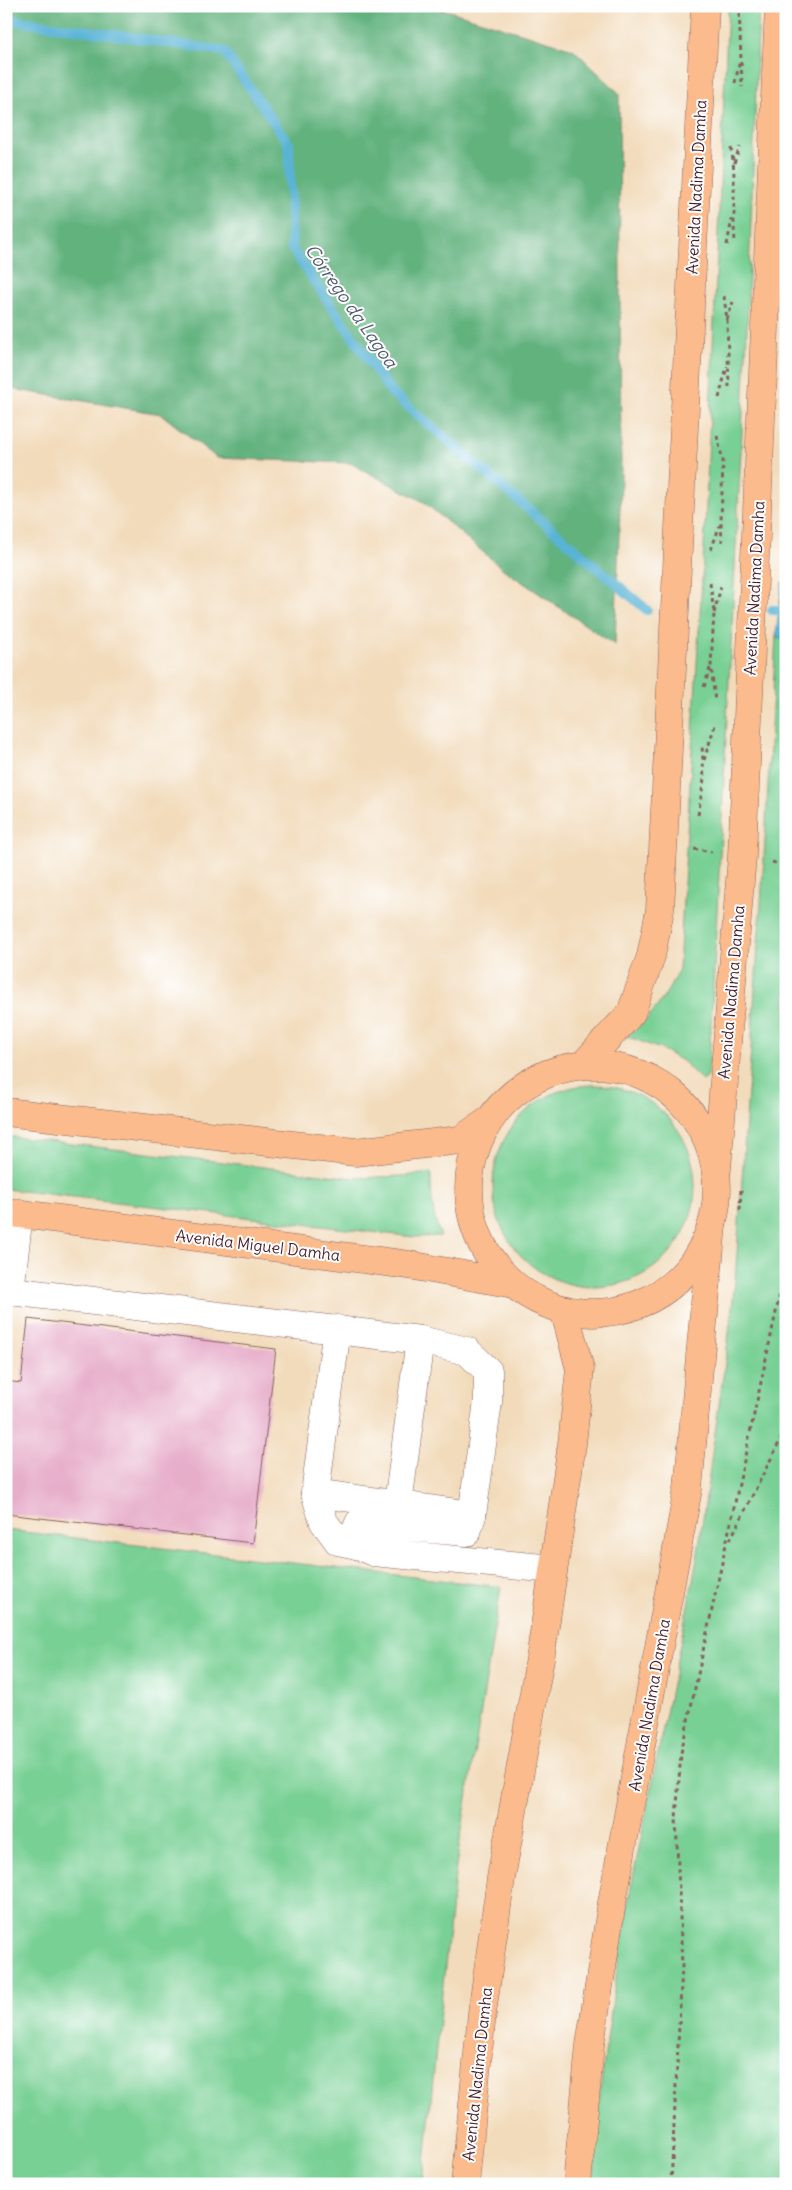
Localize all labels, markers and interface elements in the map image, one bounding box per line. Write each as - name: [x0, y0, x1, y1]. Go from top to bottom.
- street label: Avenida Nadima Damha: [681, 99, 711, 275]
- water label: Córrego da Lagoa: [300, 240, 404, 373]
- street label: Avenida Nadima Damha: [739, 500, 769, 676]
- street label: Avenida Nadima Damha: [713, 904, 749, 1080]
- street label: Avenida Miguel Damha: [175, 1225, 341, 1265]
- street label: Avenida Nadima Damha: [624, 1617, 674, 1793]
- street label: Avenida Nadima Damha: [458, 1986, 496, 2162]

